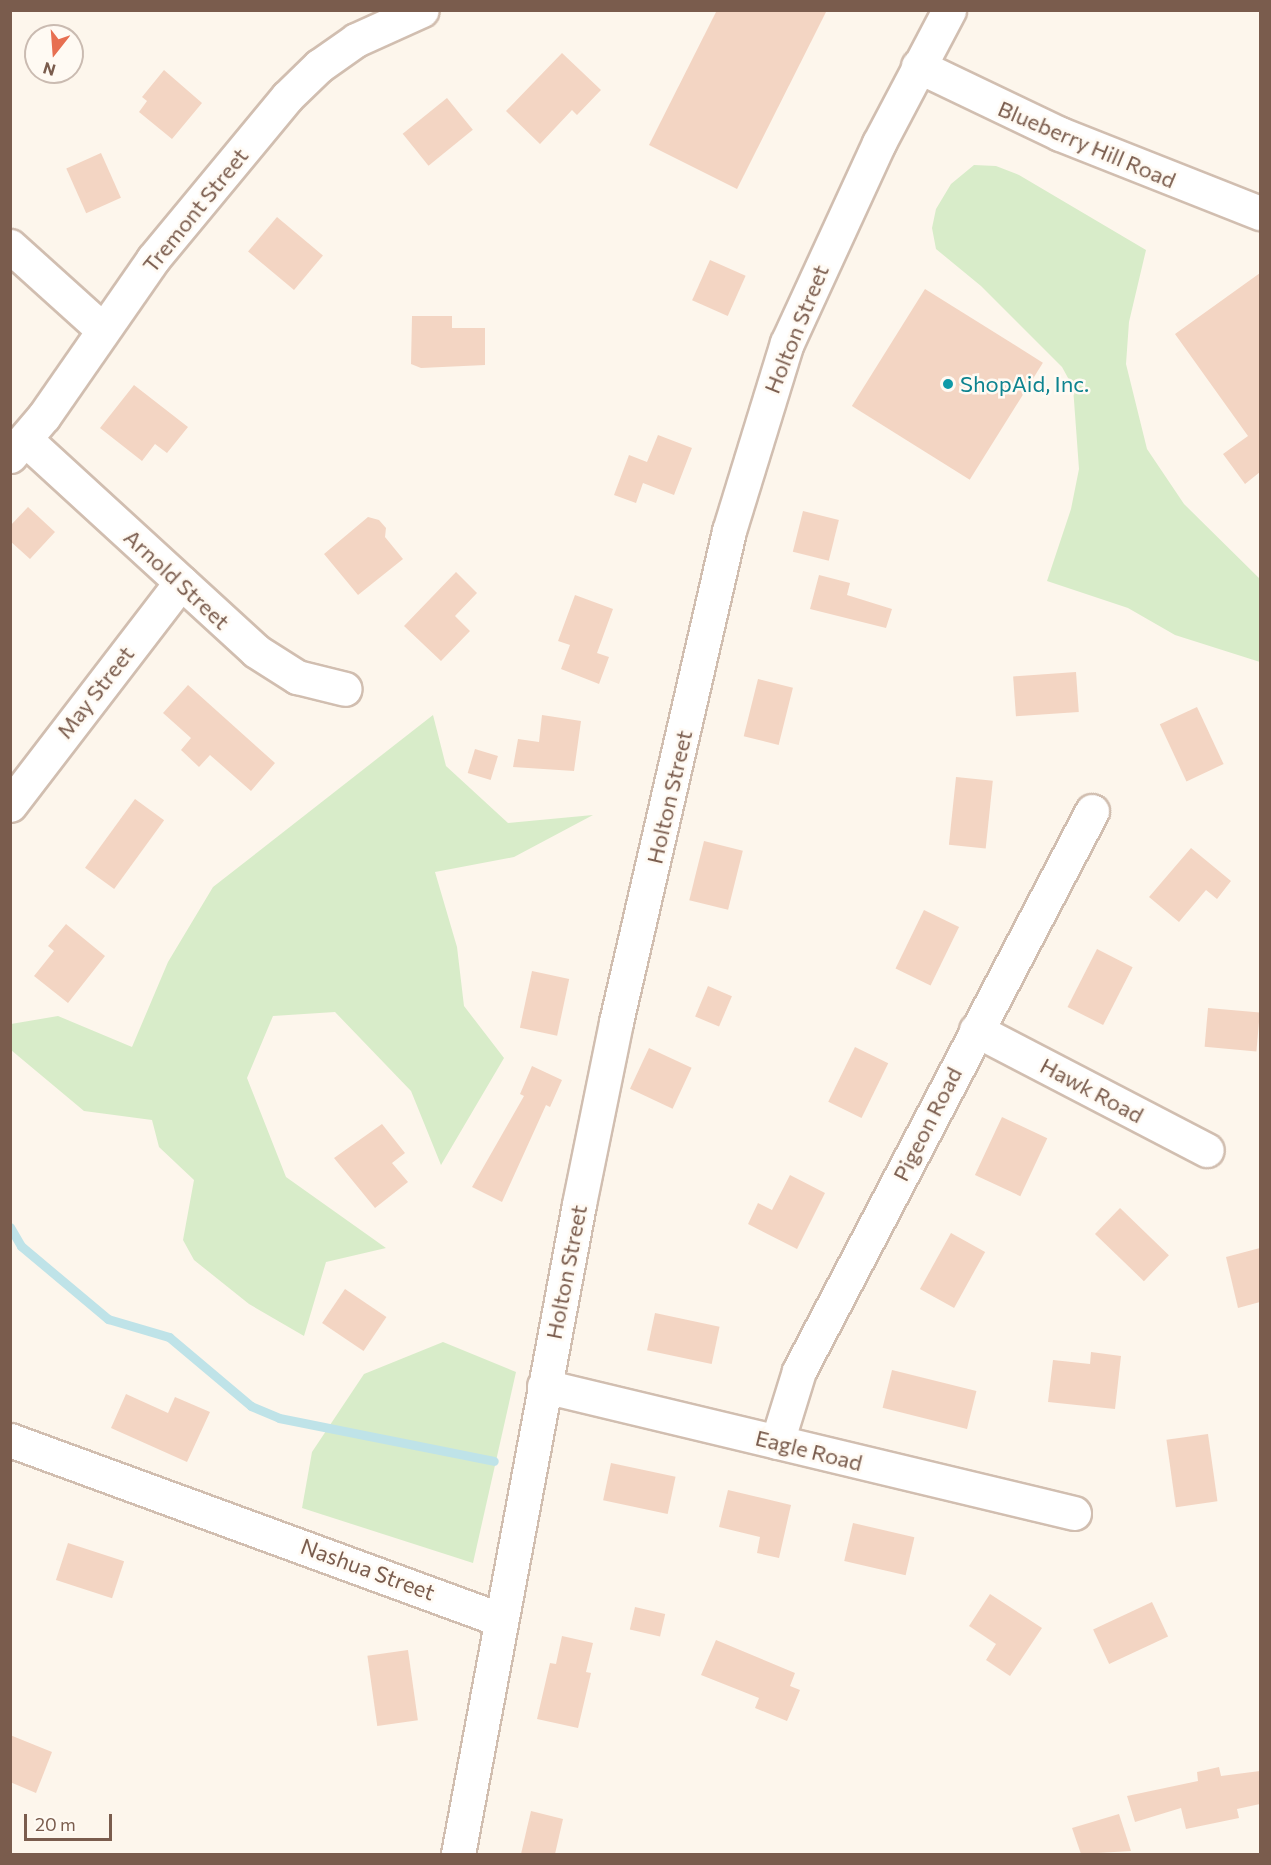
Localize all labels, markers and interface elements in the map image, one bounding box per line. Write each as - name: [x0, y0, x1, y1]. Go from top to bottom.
- north arrow: [24, 24, 84, 84]
- text: N: [41, 59, 58, 81]
- street label: Blueberry Hill Road: [994, 95, 1180, 193]
- street label: Tremont Street: [137, 142, 253, 278]
- street label: Holton Street: [758, 261, 834, 397]
- place label: ShopAid, Inc.: [960, 371, 1089, 397]
- marker: ShopAid, Inc.: [941, 377, 955, 391]
- street label: Arnold Street: [119, 524, 235, 634]
- street label: May Street: [51, 641, 139, 743]
- street label: Holton Street: [641, 728, 697, 866]
- street label: Hawk Road: [1036, 1052, 1148, 1128]
- street label: Pigeon Road: [887, 1063, 967, 1185]
- street label: Holton Street: [540, 1203, 592, 1341]
- street label: Eagle Road: [753, 1424, 865, 1476]
- street label: Nashua Street: [297, 1533, 439, 1605]
- scale bar: [27, 1802, 116, 1840]
- text: 20 m: [35, 1813, 76, 1835]

